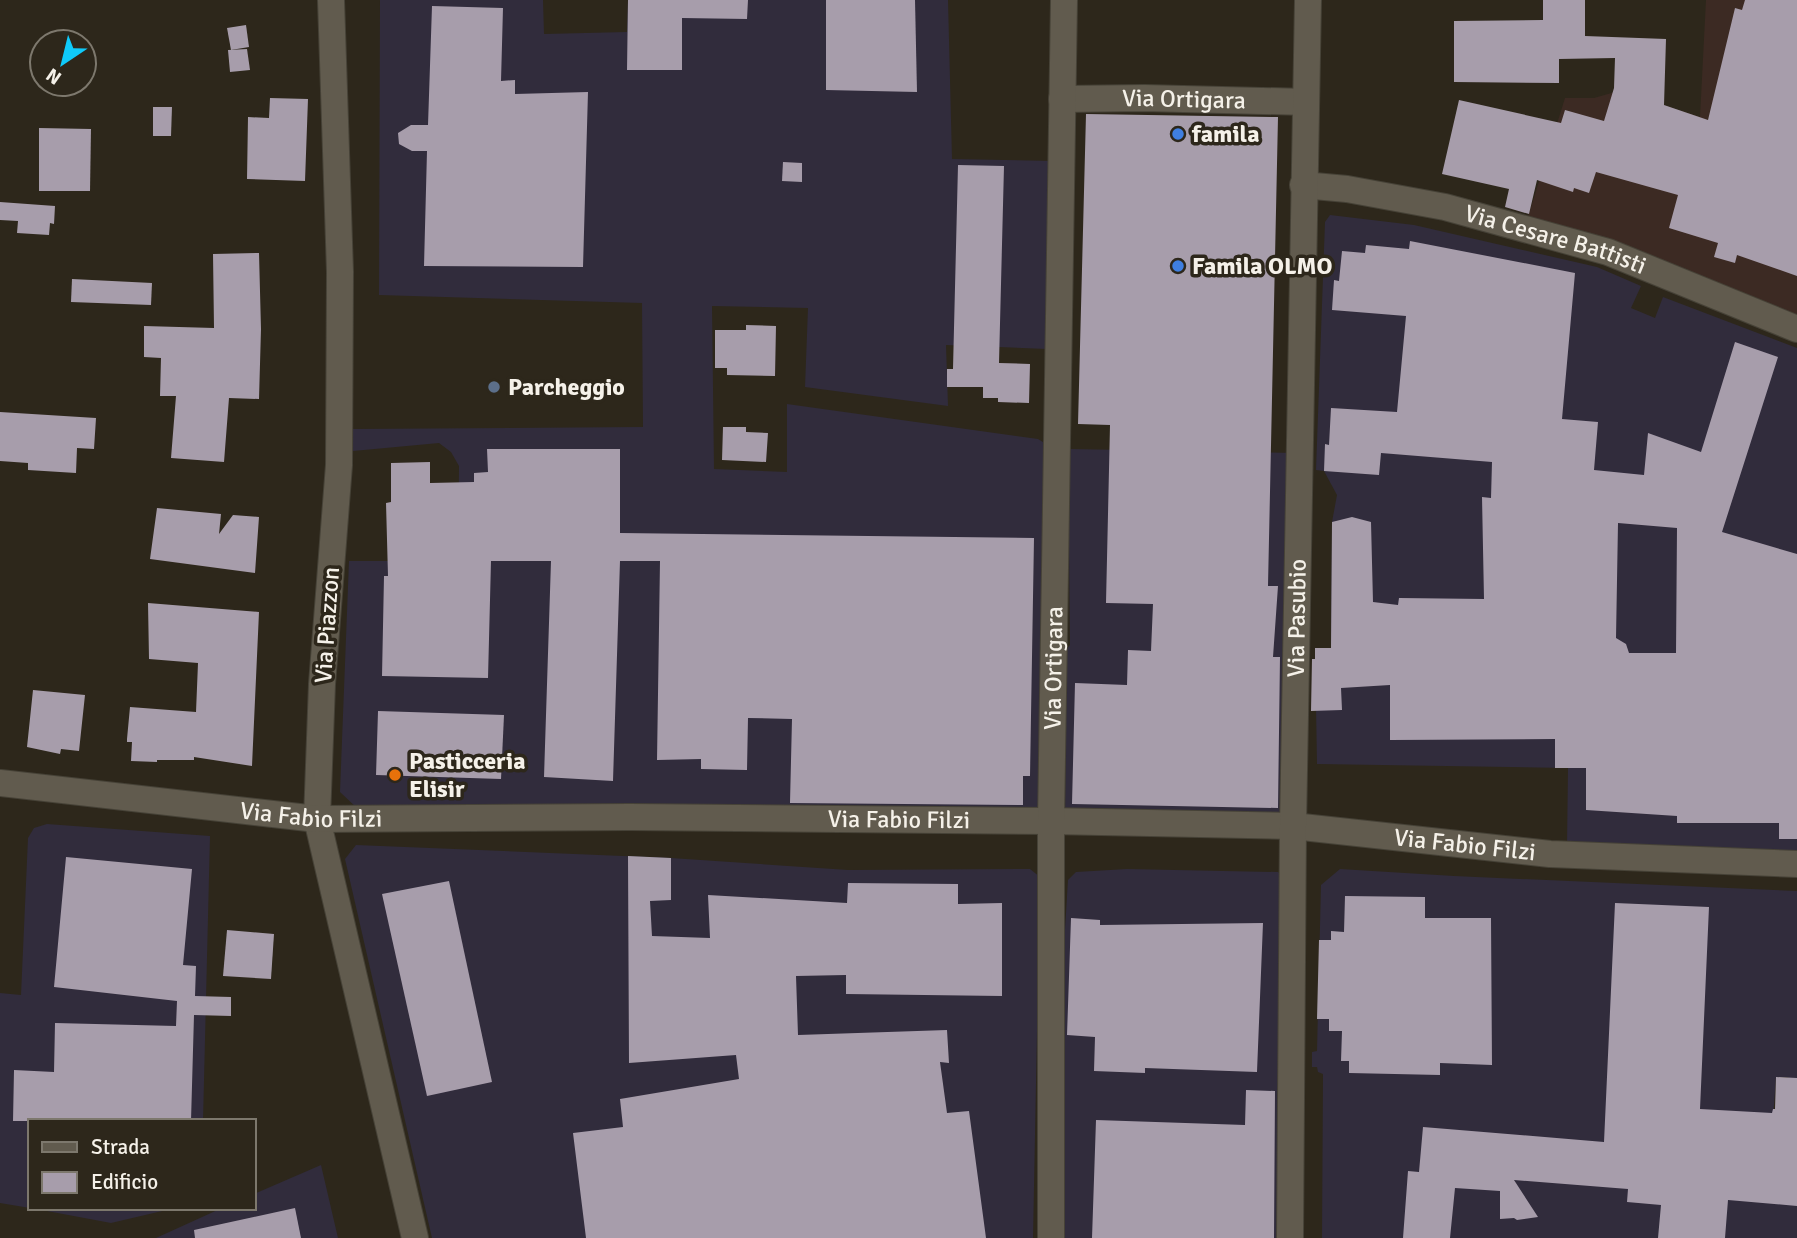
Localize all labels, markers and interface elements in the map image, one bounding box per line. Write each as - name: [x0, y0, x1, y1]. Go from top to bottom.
- north arrow: [28, 28, 98, 98]
- text: N: [42, 62, 66, 90]
- street label: Via Ortigara: [1122, 83, 1246, 116]
- place label: famila: [1191, 119, 1259, 149]
- marker: famila: [1170, 126, 1186, 142]
- street label: Via Cesare Battisti: [1461, 198, 1651, 281]
- place label: Famila OLMO: [1192, 251, 1333, 281]
- marker: Famila OLMO: [1170, 258, 1186, 274]
- place label: Parcheggio: [508, 372, 625, 402]
- marker: Parcheggio: [486, 379, 502, 395]
- street label: Via Pasubio: [1281, 559, 1313, 677]
- street label: Via Piazzon: [308, 566, 346, 684]
- street label: Via Ortigara: [1037, 606, 1069, 730]
- place label: Pasticceria Elisir: [409, 746, 526, 804]
- marker: Pasticceria Elisir: [387, 767, 403, 783]
- street label: Via Fabio Filzi: [239, 795, 382, 834]
- street label: Via Fabio Filzi: [828, 804, 970, 835]
- street label: Via Fabio Filzi: [1392, 822, 1537, 867]
- legend: [28, 1119, 256, 1210]
- text: Strada: [91, 1134, 150, 1160]
- text: Edificio: [91, 1169, 158, 1195]

